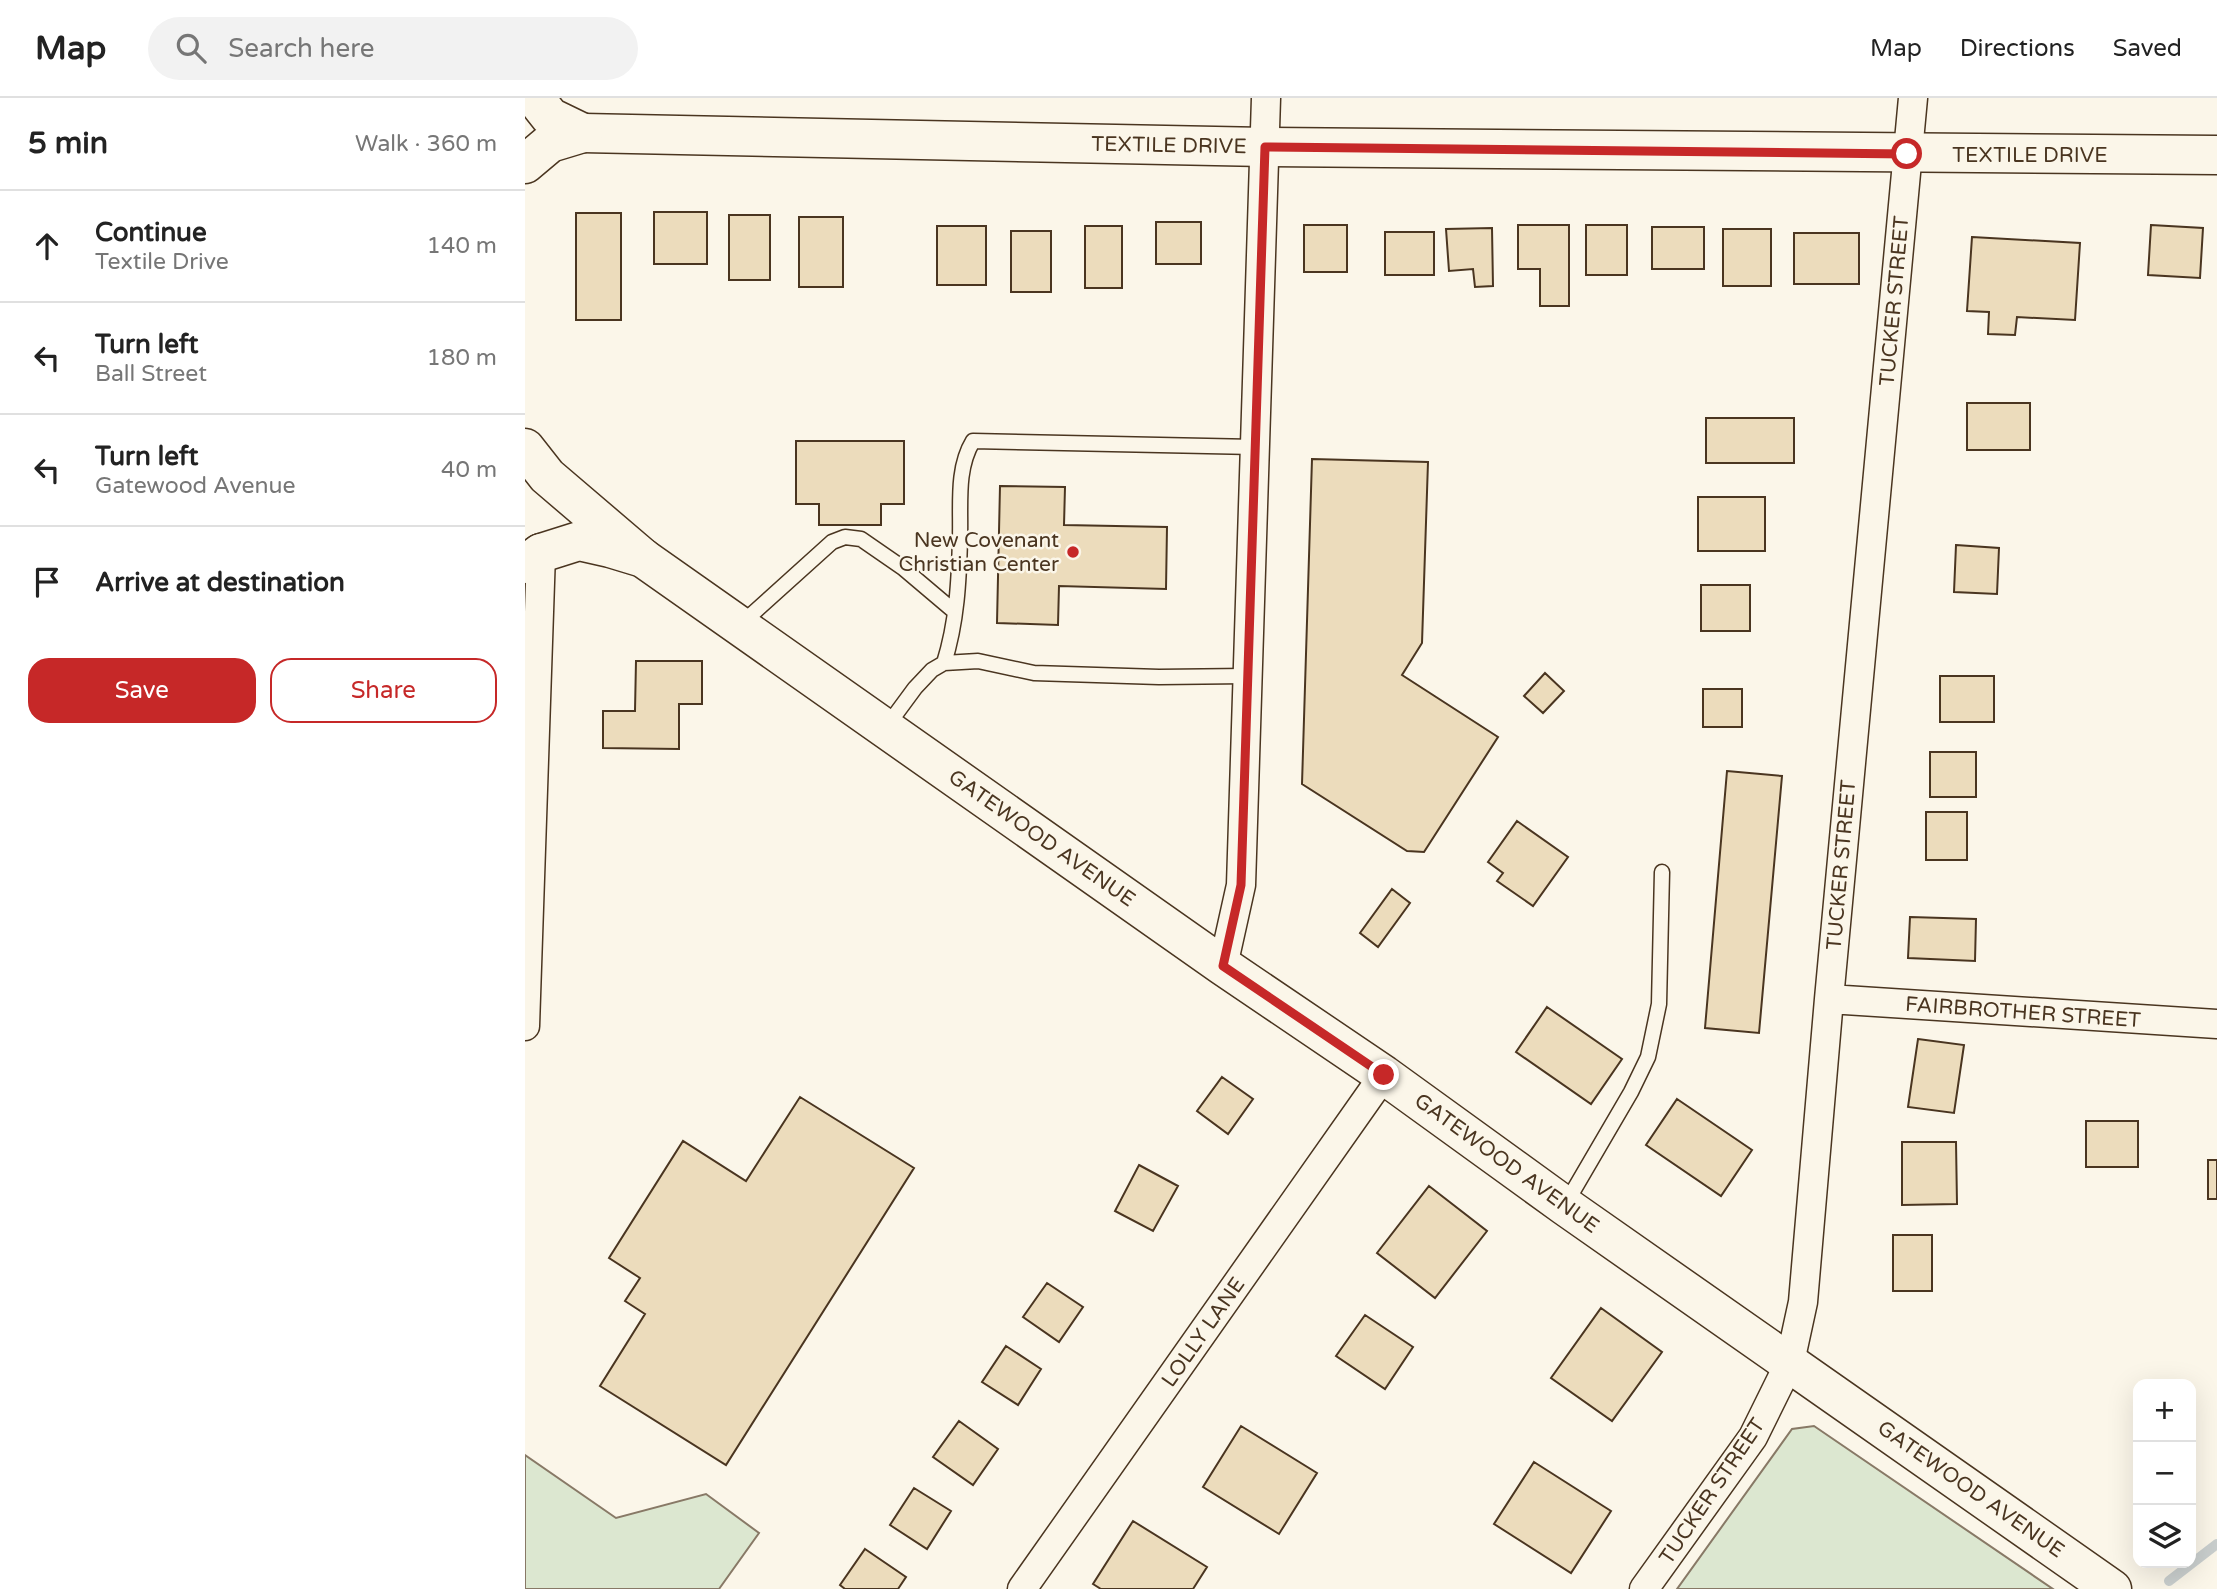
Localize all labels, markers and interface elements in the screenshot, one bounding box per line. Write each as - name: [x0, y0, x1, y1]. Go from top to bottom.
- search box: [148, 17, 638, 80]
- text: Map: [35, 29, 106, 68]
- icon: search: [172, 29, 210, 67]
- text: Search here: [228, 33, 374, 64]
- text: Map: [1870, 34, 1922, 63]
- text: Directions: [1960, 34, 2075, 63]
- text: Saved: [2113, 34, 2182, 63]
- text: 5 min: [28, 125, 108, 162]
- text: Walk · 360 m: [355, 130, 497, 158]
- street label: TEXTILE DRIVE: [1091, 132, 1247, 159]
- route start: [1891, 138, 1922, 169]
- street label: TEXTILE DRIVE: [1952, 143, 2108, 168]
- street label: TUCKER STREET: [1875, 215, 1914, 387]
- text: Continue: [95, 217, 207, 248]
- icon: ahead: [28, 227, 66, 265]
- text: 140 m: [427, 232, 497, 260]
- text: Textile Drive: [95, 248, 229, 276]
- text: Turn left: [95, 329, 198, 360]
- icon: left: [28, 339, 66, 377]
- text: 180 m: [427, 344, 497, 372]
- text: Ball Street: [95, 360, 207, 388]
- text: Turn left: [95, 441, 198, 472]
- icon: left: [28, 451, 66, 489]
- text: 40 m: [441, 456, 497, 484]
- text: Gatewood Avenue: [95, 472, 295, 500]
- place label: New Covenant Christian Center: [899, 528, 1059, 577]
- marker: New Covenant Christian Center: [1065, 544, 1081, 560]
- icon: arrive: [28, 563, 66, 601]
- text: Arrive at destination: [95, 567, 345, 598]
- button: Save: [28, 658, 256, 723]
- button: Share: [270, 658, 497, 723]
- street label: GATEWOOD AVENUE: [944, 765, 1140, 912]
- street label: TUCKER STREET: [1822, 779, 1861, 951]
- street label: FAIRBROTHER STREET: [1904, 992, 2142, 1033]
- route end: [1368, 1059, 1399, 1090]
- street label: GATEWOOD AVENUE: [1410, 1088, 1604, 1239]
- street label: LOLLY LANE: [1156, 1273, 1250, 1392]
- map controls: [2133, 1379, 2196, 1568]
- button: +: [2133, 1379, 2196, 1442]
- street label: TUCKER STREET: [1654, 1413, 1771, 1569]
- street label: GATEWOOD AVENUE: [1873, 1416, 2069, 1563]
- button: −: [2133, 1442, 2196, 1505]
- button: layers: [2133, 1505, 2196, 1568]

